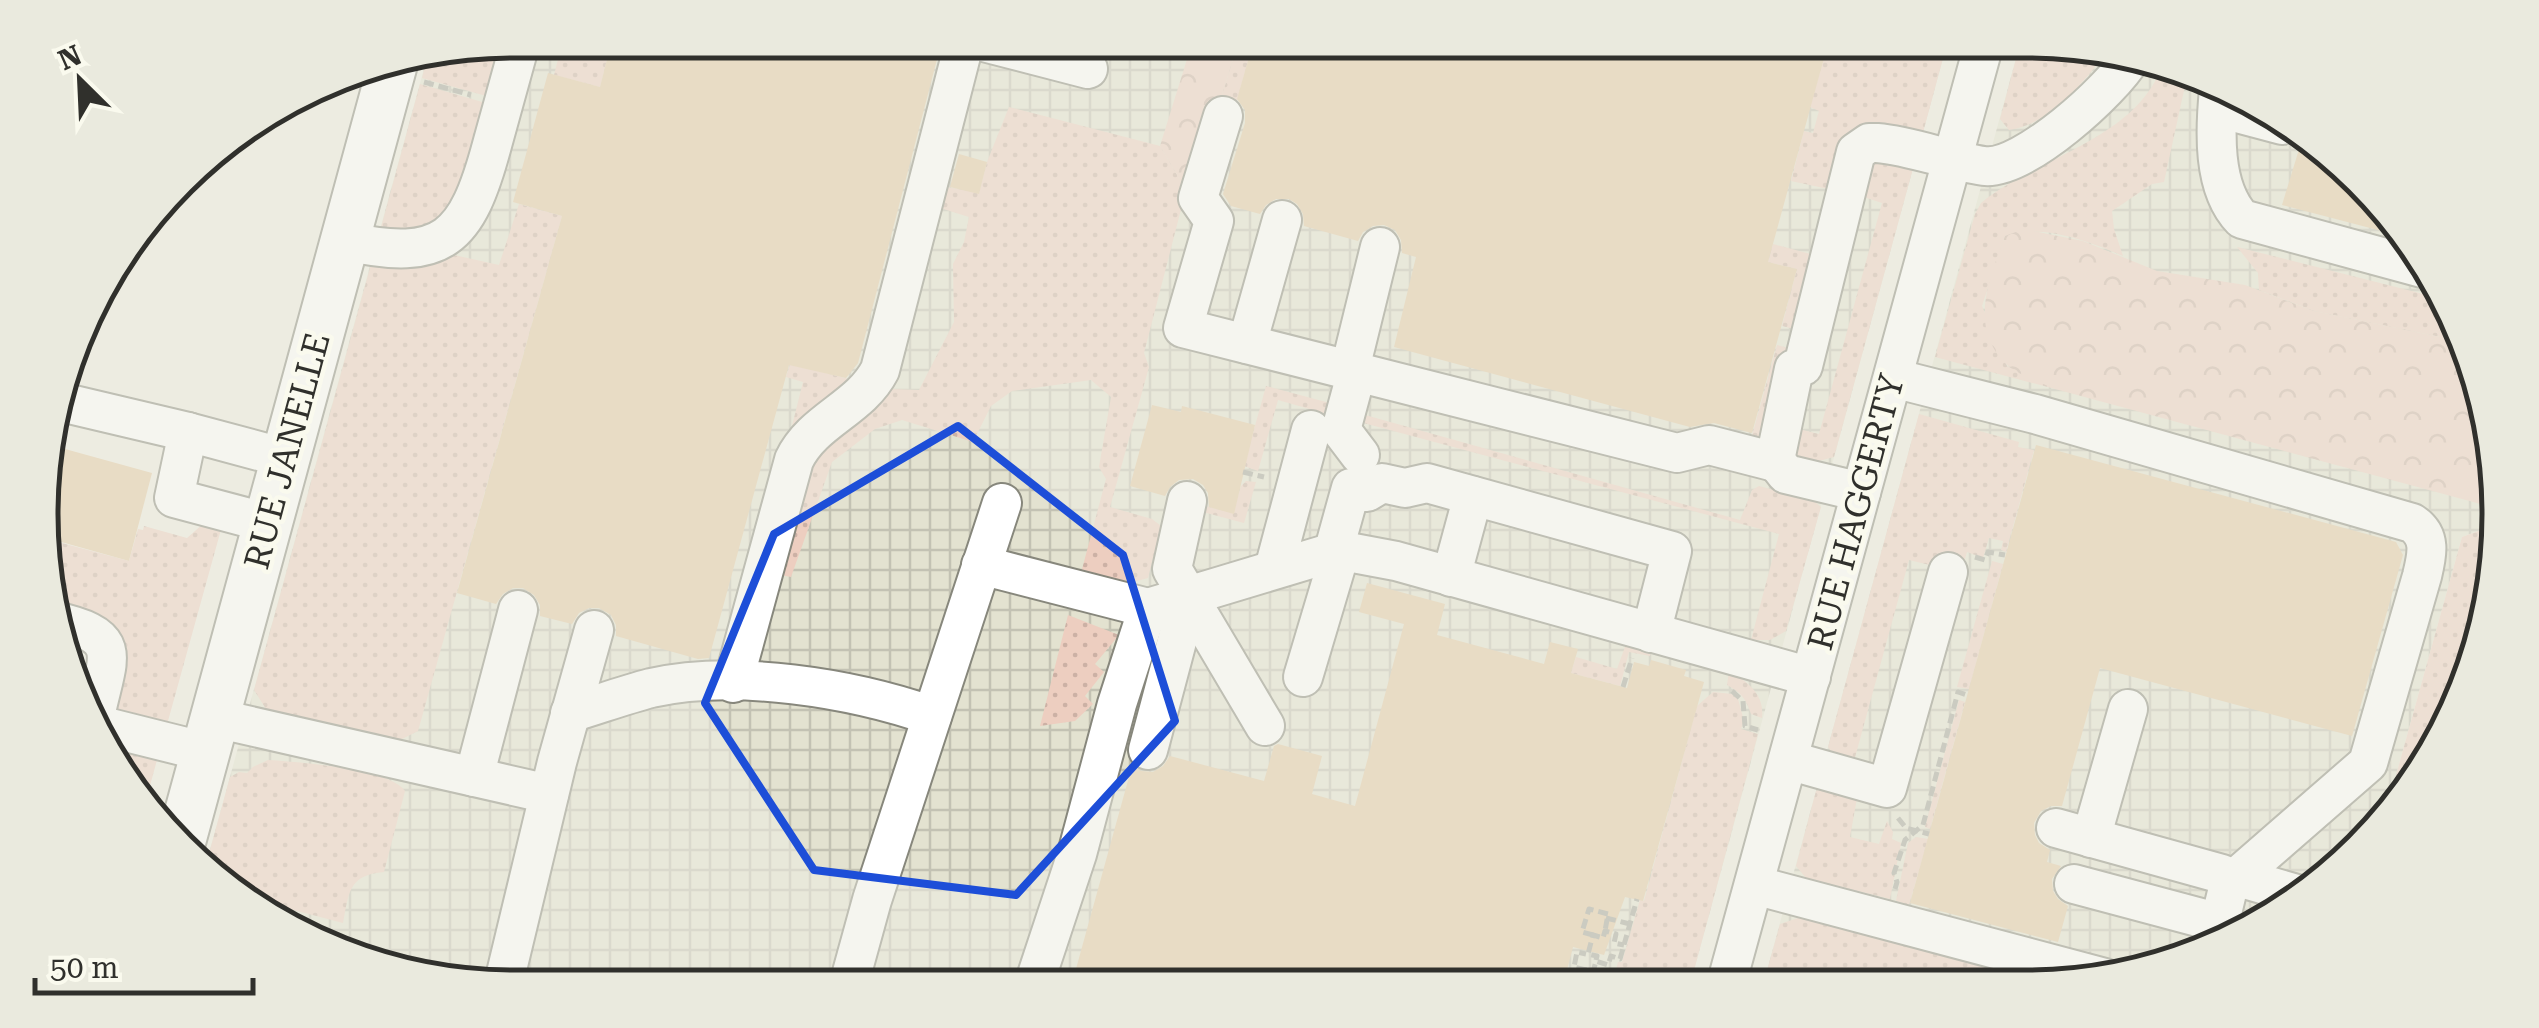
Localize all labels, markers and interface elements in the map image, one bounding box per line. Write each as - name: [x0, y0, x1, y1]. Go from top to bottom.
- north arrow: [30, 30, 130, 130]
- text: N: [53, 38, 87, 77]
- street label: RUE JANELLE: [236, 329, 339, 574]
- street label: RUE HAGGERTY: [1800, 370, 1913, 655]
- scale bar: [35, 933, 252, 995]
- text: 50 m: [50, 950, 119, 985]

